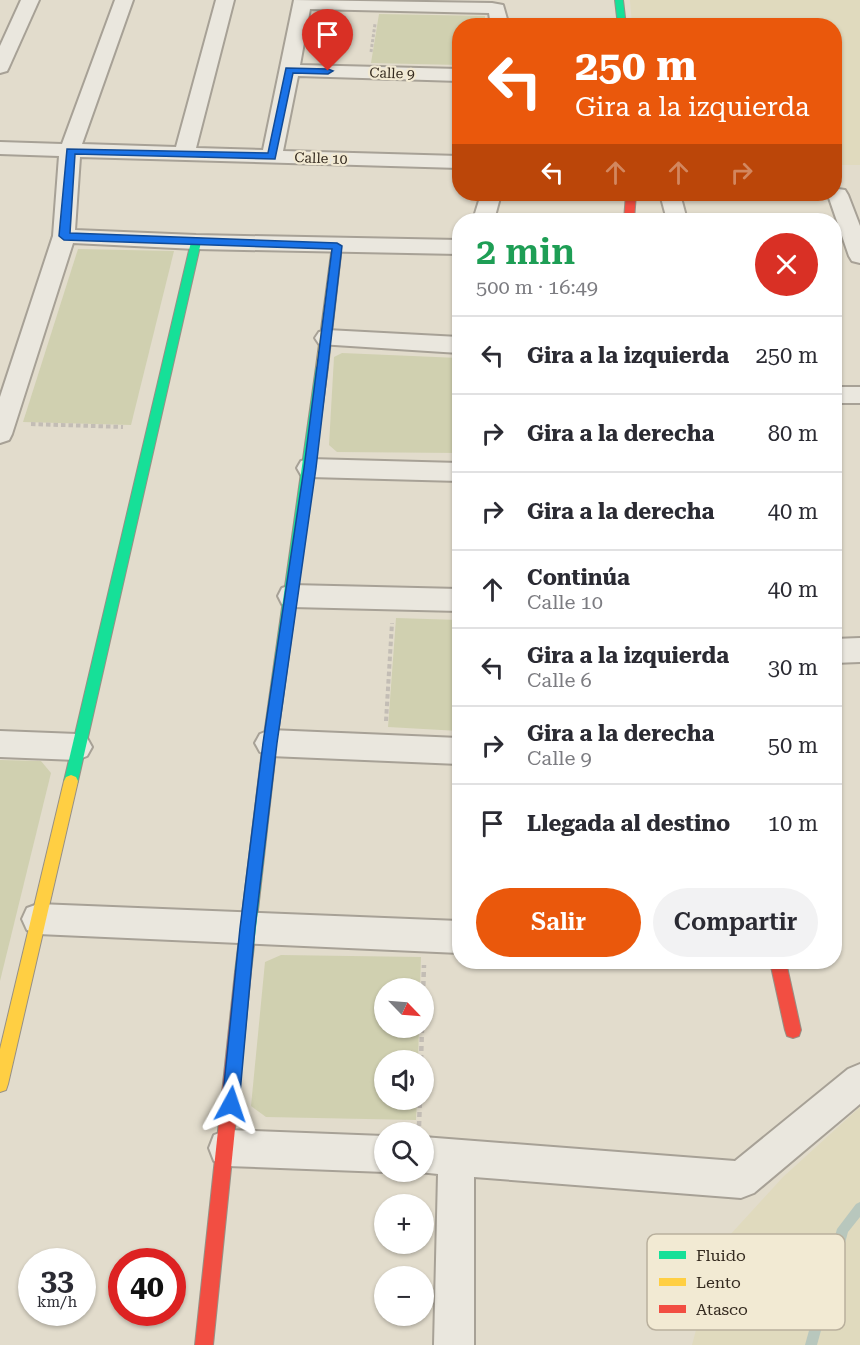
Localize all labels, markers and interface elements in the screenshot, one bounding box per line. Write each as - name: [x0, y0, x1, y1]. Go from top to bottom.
- pin: [302, 9, 353, 71]
- icon: arrive: [311, 18, 344, 51]
- text: 250 m: [575, 41, 697, 90]
- icon: left: [476, 42, 554, 120]
- street label: Calle 9: [369, 64, 415, 82]
- text: Gira a la izquierda: [575, 91, 810, 123]
- street label: Calle 10: [294, 149, 348, 167]
- icon: left: [536, 156, 569, 189]
- icon: ahead: [599, 156, 632, 189]
- icon: ahead: [662, 156, 695, 189]
- icon: right: [725, 156, 758, 189]
- text: 2 min: [476, 231, 575, 273]
- button: close: [755, 233, 818, 296]
- text: 500 m · 16:49: [476, 275, 598, 299]
- icon: left: [476, 339, 509, 372]
- text: Gira a la izquierda: [527, 343, 729, 368]
- text: 250 m: [755, 343, 818, 368]
- icon: right: [476, 417, 509, 450]
- text: Gira a la derecha: [527, 421, 714, 446]
- text: 80 m: [768, 421, 818, 446]
- icon: right: [476, 495, 509, 528]
- text: Gira a la derecha: [527, 499, 714, 524]
- text: 40 m: [768, 499, 818, 524]
- text: Continúa: [527, 565, 630, 590]
- icon: ahead: [476, 573, 509, 606]
- text: 40 m: [768, 577, 818, 602]
- text: Calle 10: [527, 590, 603, 614]
- text: Gira a la izquierda: [527, 643, 729, 668]
- icon: left: [476, 651, 509, 684]
- text: 30 m: [768, 655, 818, 680]
- text: Calle 6: [527, 668, 592, 692]
- text: Gira a la derecha: [527, 721, 714, 746]
- icon: right: [476, 729, 509, 762]
- text: 50 m: [768, 733, 818, 758]
- text: Calle 9: [527, 746, 592, 770]
- icon: arrive: [476, 807, 509, 840]
- text: Llegada al destino: [527, 811, 730, 836]
- text: 10 m: [768, 811, 818, 836]
- button: Salir: [476, 888, 641, 957]
- button: Compartir: [653, 888, 818, 957]
- north arrow: [374, 978, 434, 1038]
- map controls: [374, 978, 434, 1326]
- button: sound: [374, 1050, 434, 1110]
- position arrow: [199, 1072, 263, 1136]
- button: search: [374, 1122, 434, 1182]
- button: +: [374, 1194, 434, 1254]
- legend: [647, 1234, 845, 1330]
- text: Fluido: [696, 1246, 746, 1265]
- speed limit sign: 40: [108, 1248, 186, 1326]
- text: 33: [40, 1262, 74, 1297]
- button: −: [374, 1266, 434, 1326]
- text: Lento: [696, 1273, 741, 1292]
- text: km/h: [37, 1293, 77, 1311]
- text: Atasco: [696, 1300, 748, 1319]

